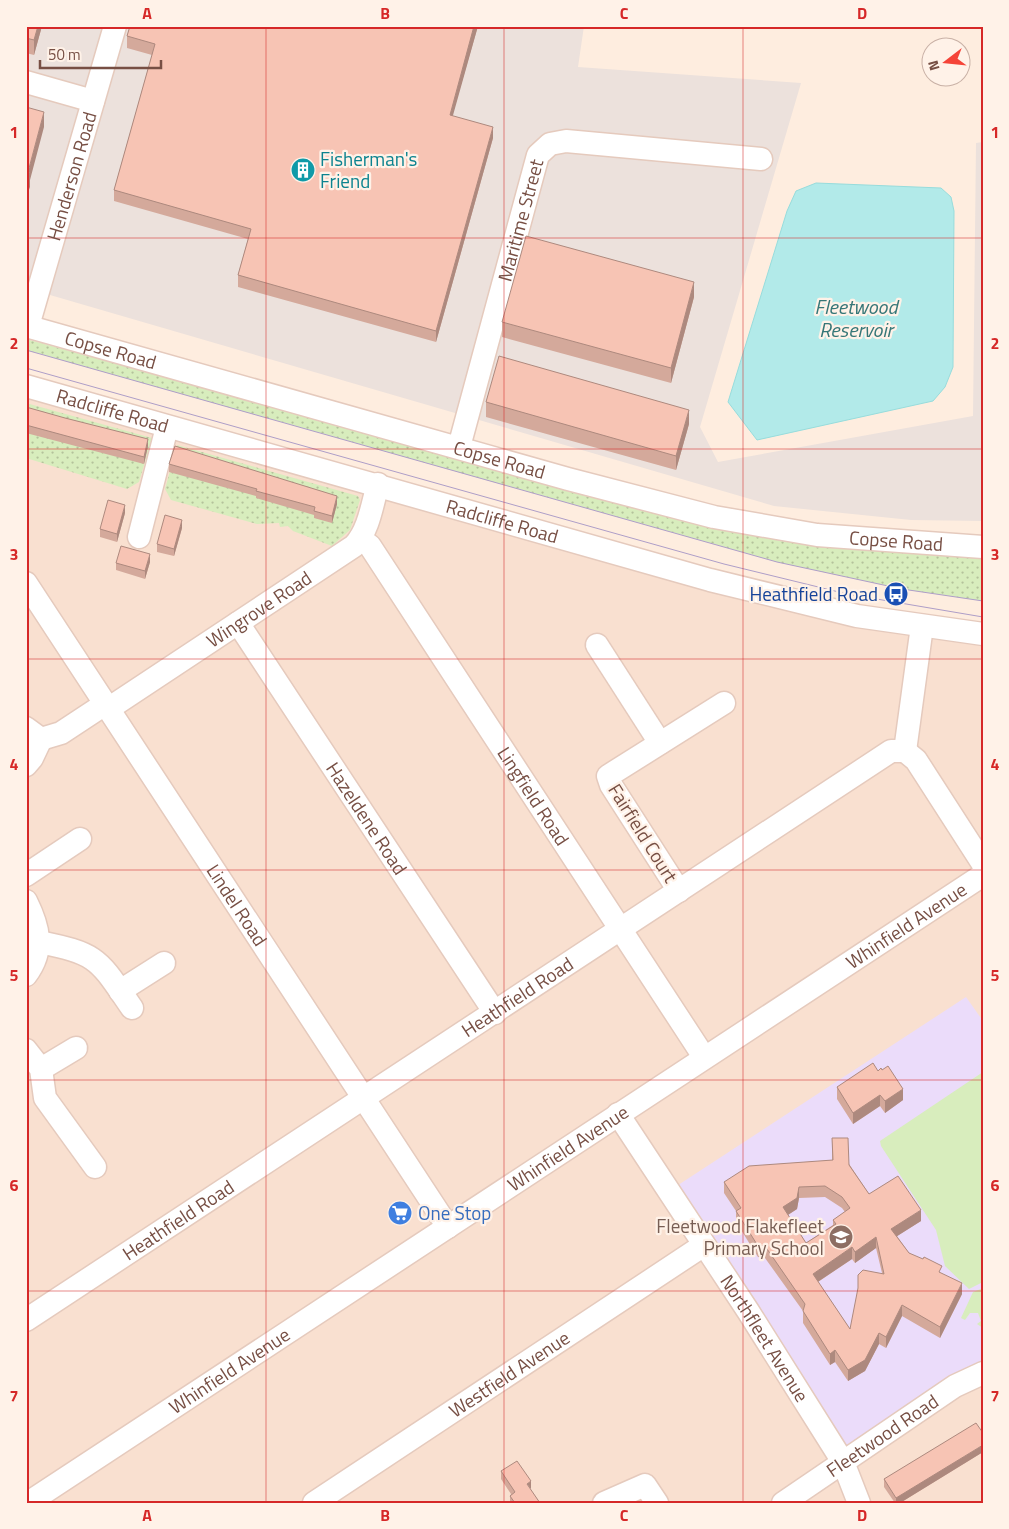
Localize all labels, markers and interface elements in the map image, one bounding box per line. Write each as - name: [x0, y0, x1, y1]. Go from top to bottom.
- text: A: [142, 1, 152, 25]
- text: B: [380, 1, 390, 25]
- text: C: [620, 1, 629, 25]
- text: D: [857, 1, 867, 25]
- scale bar: [40, 38, 161, 70]
- north arrow: [922, 38, 972, 88]
- text: 50 m: [48, 43, 81, 66]
- text: N: [922, 58, 944, 73]
- street label: Henderson Road: [38, 108, 103, 244]
- text: 1: [10, 120, 18, 144]
- text: 1: [991, 120, 999, 144]
- place label: Fisherman's Friend: [320, 144, 418, 195]
- street label: Maritime Street: [489, 155, 550, 285]
- building icon: Fisherman's Friend: [290, 157, 316, 183]
- water label: Fleetwood Reservoir: [815, 291, 899, 345]
- street label: Copse Road: [62, 323, 160, 376]
- text: 2: [10, 331, 18, 355]
- text: 2: [991, 331, 999, 355]
- street label: Radcliffe Road: [53, 380, 172, 440]
- street label: Copse Road: [450, 432, 549, 486]
- street label: Radcliffe Road: [443, 491, 562, 550]
- street label: Copse Road: [848, 522, 944, 558]
- text: 3: [10, 542, 18, 566]
- text: 3: [991, 542, 999, 566]
- street label: Wingrove Road: [200, 563, 317, 654]
- place label: Heathfield Road: [749, 579, 878, 608]
- bus stop icon: Heathfield Road: [883, 581, 909, 607]
- street label: Lingfield Road: [491, 740, 577, 851]
- text: 4: [10, 752, 19, 776]
- text: 4: [991, 752, 1000, 776]
- street label: Hazeldene Road: [319, 756, 415, 880]
- street label: Fairfield Court: [602, 778, 686, 888]
- street label: Lindel Road: [200, 858, 275, 952]
- street label: Whinfield Avenue: [840, 875, 972, 976]
- street label: Heathfield Road: [455, 949, 579, 1044]
- text: 5: [10, 963, 19, 987]
- text: 5: [991, 963, 1000, 987]
- street label: Whinfield Avenue: [501, 1097, 634, 1198]
- street label: Heathfield Road: [116, 1172, 239, 1267]
- text: 6: [10, 1173, 19, 1197]
- text: 6: [991, 1173, 1000, 1197]
- place label: One Stop: [418, 1198, 491, 1227]
- supermarket icon: One Stop: [387, 1200, 413, 1226]
- place label: Fleetwood Flakefleet Primary School: [656, 1211, 824, 1262]
- school or university icon: Fleetwood Flakefleet Primary School: [828, 1224, 854, 1250]
- street label: Northfleet Avenue: [714, 1268, 817, 1407]
- street label: Whinfield Avenue: [163, 1320, 295, 1421]
- street label: Westfield Avenue: [443, 1323, 575, 1424]
- text: 7: [10, 1384, 18, 1408]
- text: 7: [991, 1384, 999, 1408]
- street label: Fleetwood Road: [820, 1387, 944, 1484]
- text: A: [142, 1503, 152, 1527]
- text: B: [380, 1503, 390, 1527]
- text: C: [620, 1503, 629, 1527]
- text: D: [857, 1503, 867, 1527]

